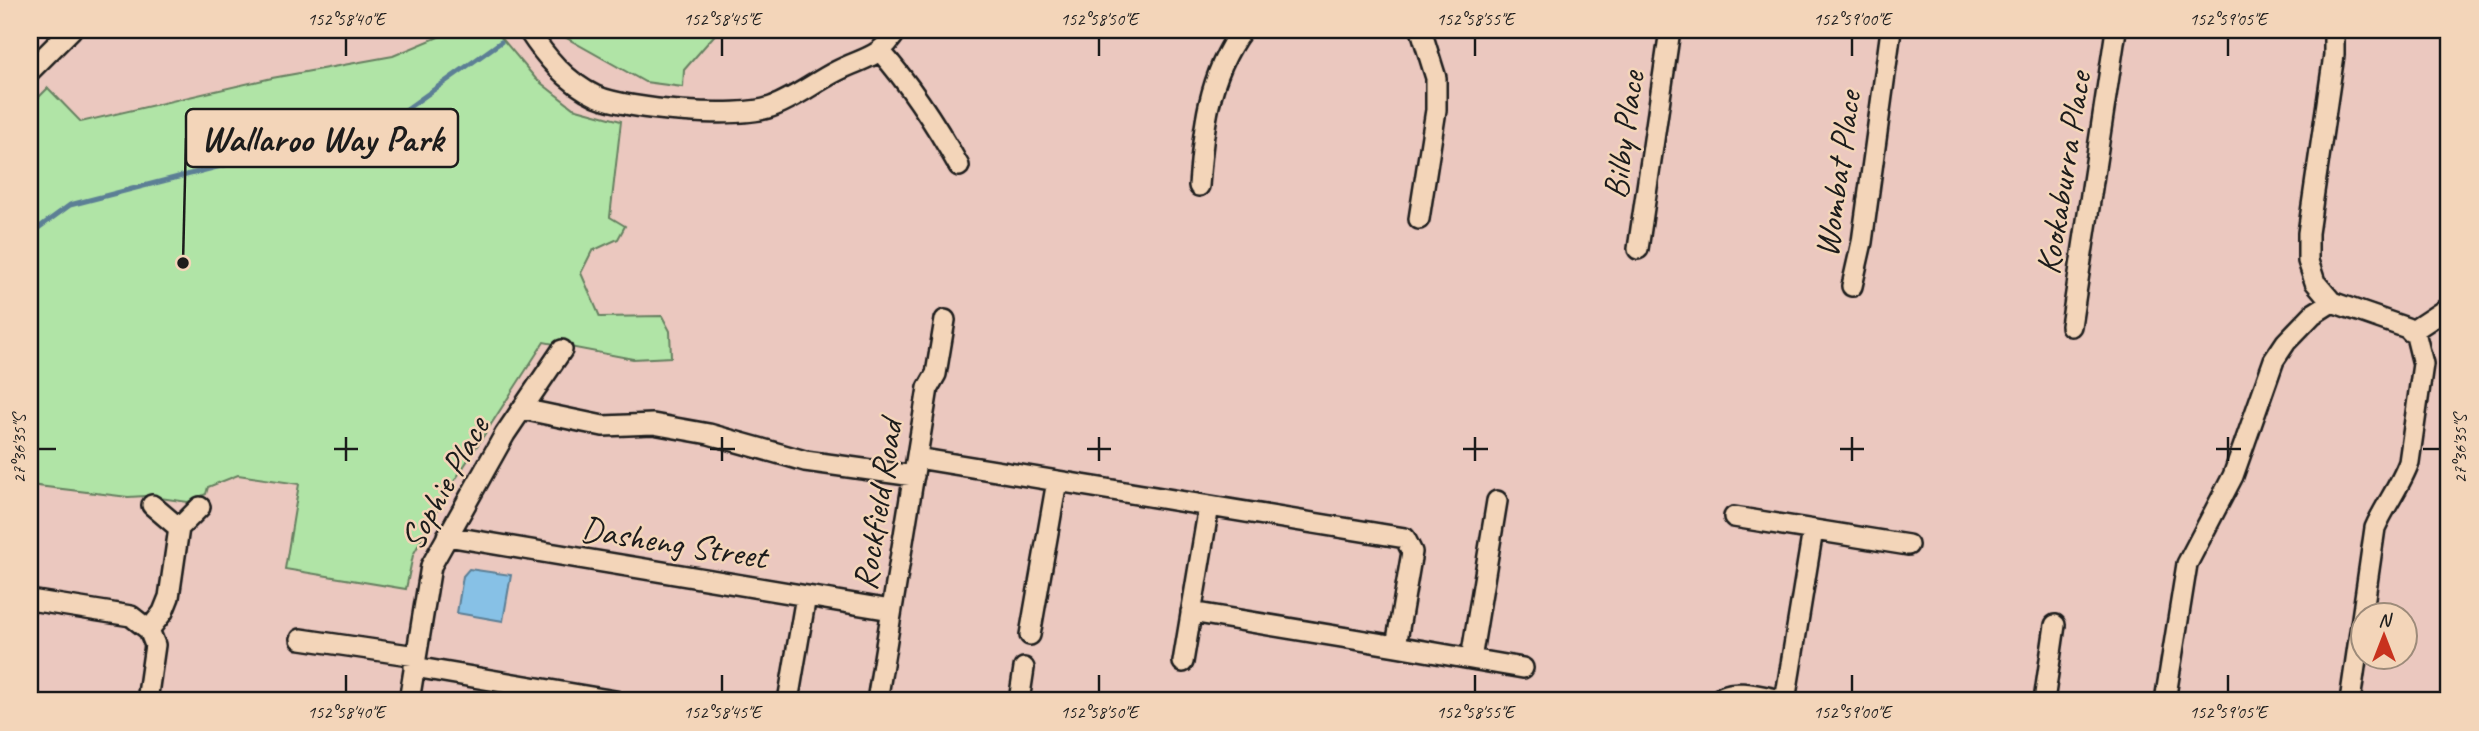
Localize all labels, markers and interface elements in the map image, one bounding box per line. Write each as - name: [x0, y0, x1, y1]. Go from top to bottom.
- text: 152°58'40"E: [307, 8, 387, 30]
- text: 152°58'45"E: [683, 8, 763, 30]
- text: 152°58'50"E: [1060, 8, 1140, 30]
- text: 152°58'55"E: [1436, 8, 1516, 30]
- text: 152°59'00"E: [1813, 8, 1893, 30]
- text: 152°59'05"E: [2189, 8, 2269, 30]
- street label: Bilby Place: [1592, 66, 1655, 202]
- street label: Kookaburra Place: [2025, 66, 2102, 278]
- street label: Wombat Place: [1804, 86, 1872, 260]
- callout: Wallaroo Way Park: [186, 109, 458, 167]
- text: Wallaroo Way Park: [201, 115, 446, 162]
- street label: Sophie Place: [389, 406, 501, 558]
- text: 27°36'35"S: [8, 411, 30, 483]
- text: 27°36'35"S: [2449, 411, 2471, 483]
- street label: Rockfield Road: [842, 412, 914, 593]
- street label: Dasheng Street: [578, 506, 773, 580]
- north arrow: [2350, 602, 2420, 672]
- text: N: [2378, 608, 2393, 632]
- text: 152°58'40"E: [307, 701, 387, 723]
- text: 152°58'45"E: [683, 701, 763, 723]
- text: 152°58'50"E: [1060, 701, 1140, 723]
- text: 152°58'55"E: [1436, 701, 1516, 723]
- text: 152°59'00"E: [1813, 701, 1893, 723]
- text: 152°59'05"E: [2189, 701, 2269, 723]

